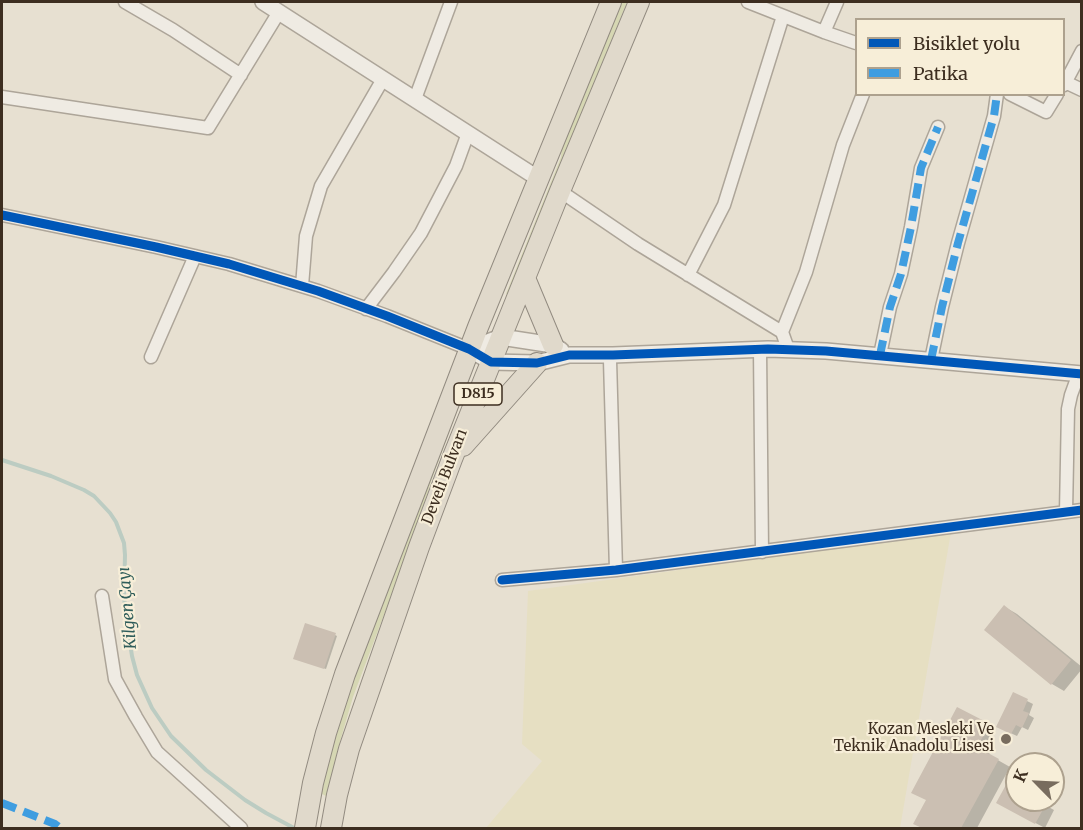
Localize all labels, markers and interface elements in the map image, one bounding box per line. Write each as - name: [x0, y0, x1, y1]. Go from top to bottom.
- legend: [855, 18, 1065, 96]
- text: Bisiklet yolu: [913, 32, 1020, 55]
- text: Patika: [913, 62, 968, 85]
- road number: D815: [454, 383, 502, 405]
- street label: Develi Bulvarı: [419, 427, 471, 527]
- water label: Kilgen Çayı: [115, 566, 141, 650]
- place label: Kozan Mesleki Ve Teknik Anadolu Lisesi: [834, 721, 994, 756]
- marker: Kozan Mesleki Ve Teknik Anadolu Lisesi: [999, 732, 1013, 746]
- north arrow: [1005, 752, 1065, 812]
- text: K: [1009, 766, 1032, 785]

